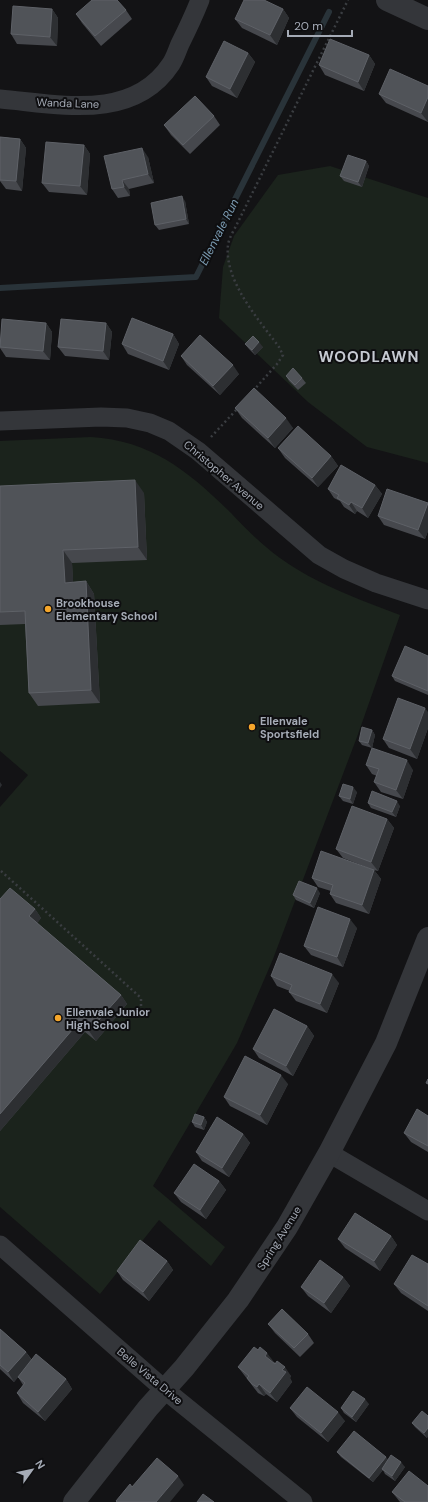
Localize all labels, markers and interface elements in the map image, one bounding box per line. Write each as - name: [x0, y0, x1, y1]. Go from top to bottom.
- scale bar: [288, 12, 352, 38]
- text: 20 m: [294, 18, 323, 34]
- street label: Wanda Lane: [36, 95, 100, 111]
- water label: Ellenvale Run: [195, 196, 243, 268]
- district label: WOODLAWN: [318, 347, 420, 367]
- street label: Christopher Avenue: [181, 437, 267, 513]
- place label: Brookhouse Elementary School: [56, 596, 157, 623]
- marker: Brookhouse Elementary School: [43, 604, 53, 614]
- place label: Ellenvale Sportsfield: [260, 714, 319, 741]
- marker: Ellenvale Sportsfield: [247, 722, 257, 732]
- place label: Ellenvale Junior High School: [66, 1005, 150, 1032]
- marker: Ellenvale Junior High School: [53, 1013, 63, 1023]
- street label: Spring Avenue: [254, 1203, 304, 1273]
- street label: Belle Vista Drive: [114, 1344, 186, 1408]
- north arrow: [12, 1450, 52, 1490]
- text: N: [32, 1457, 48, 1472]

